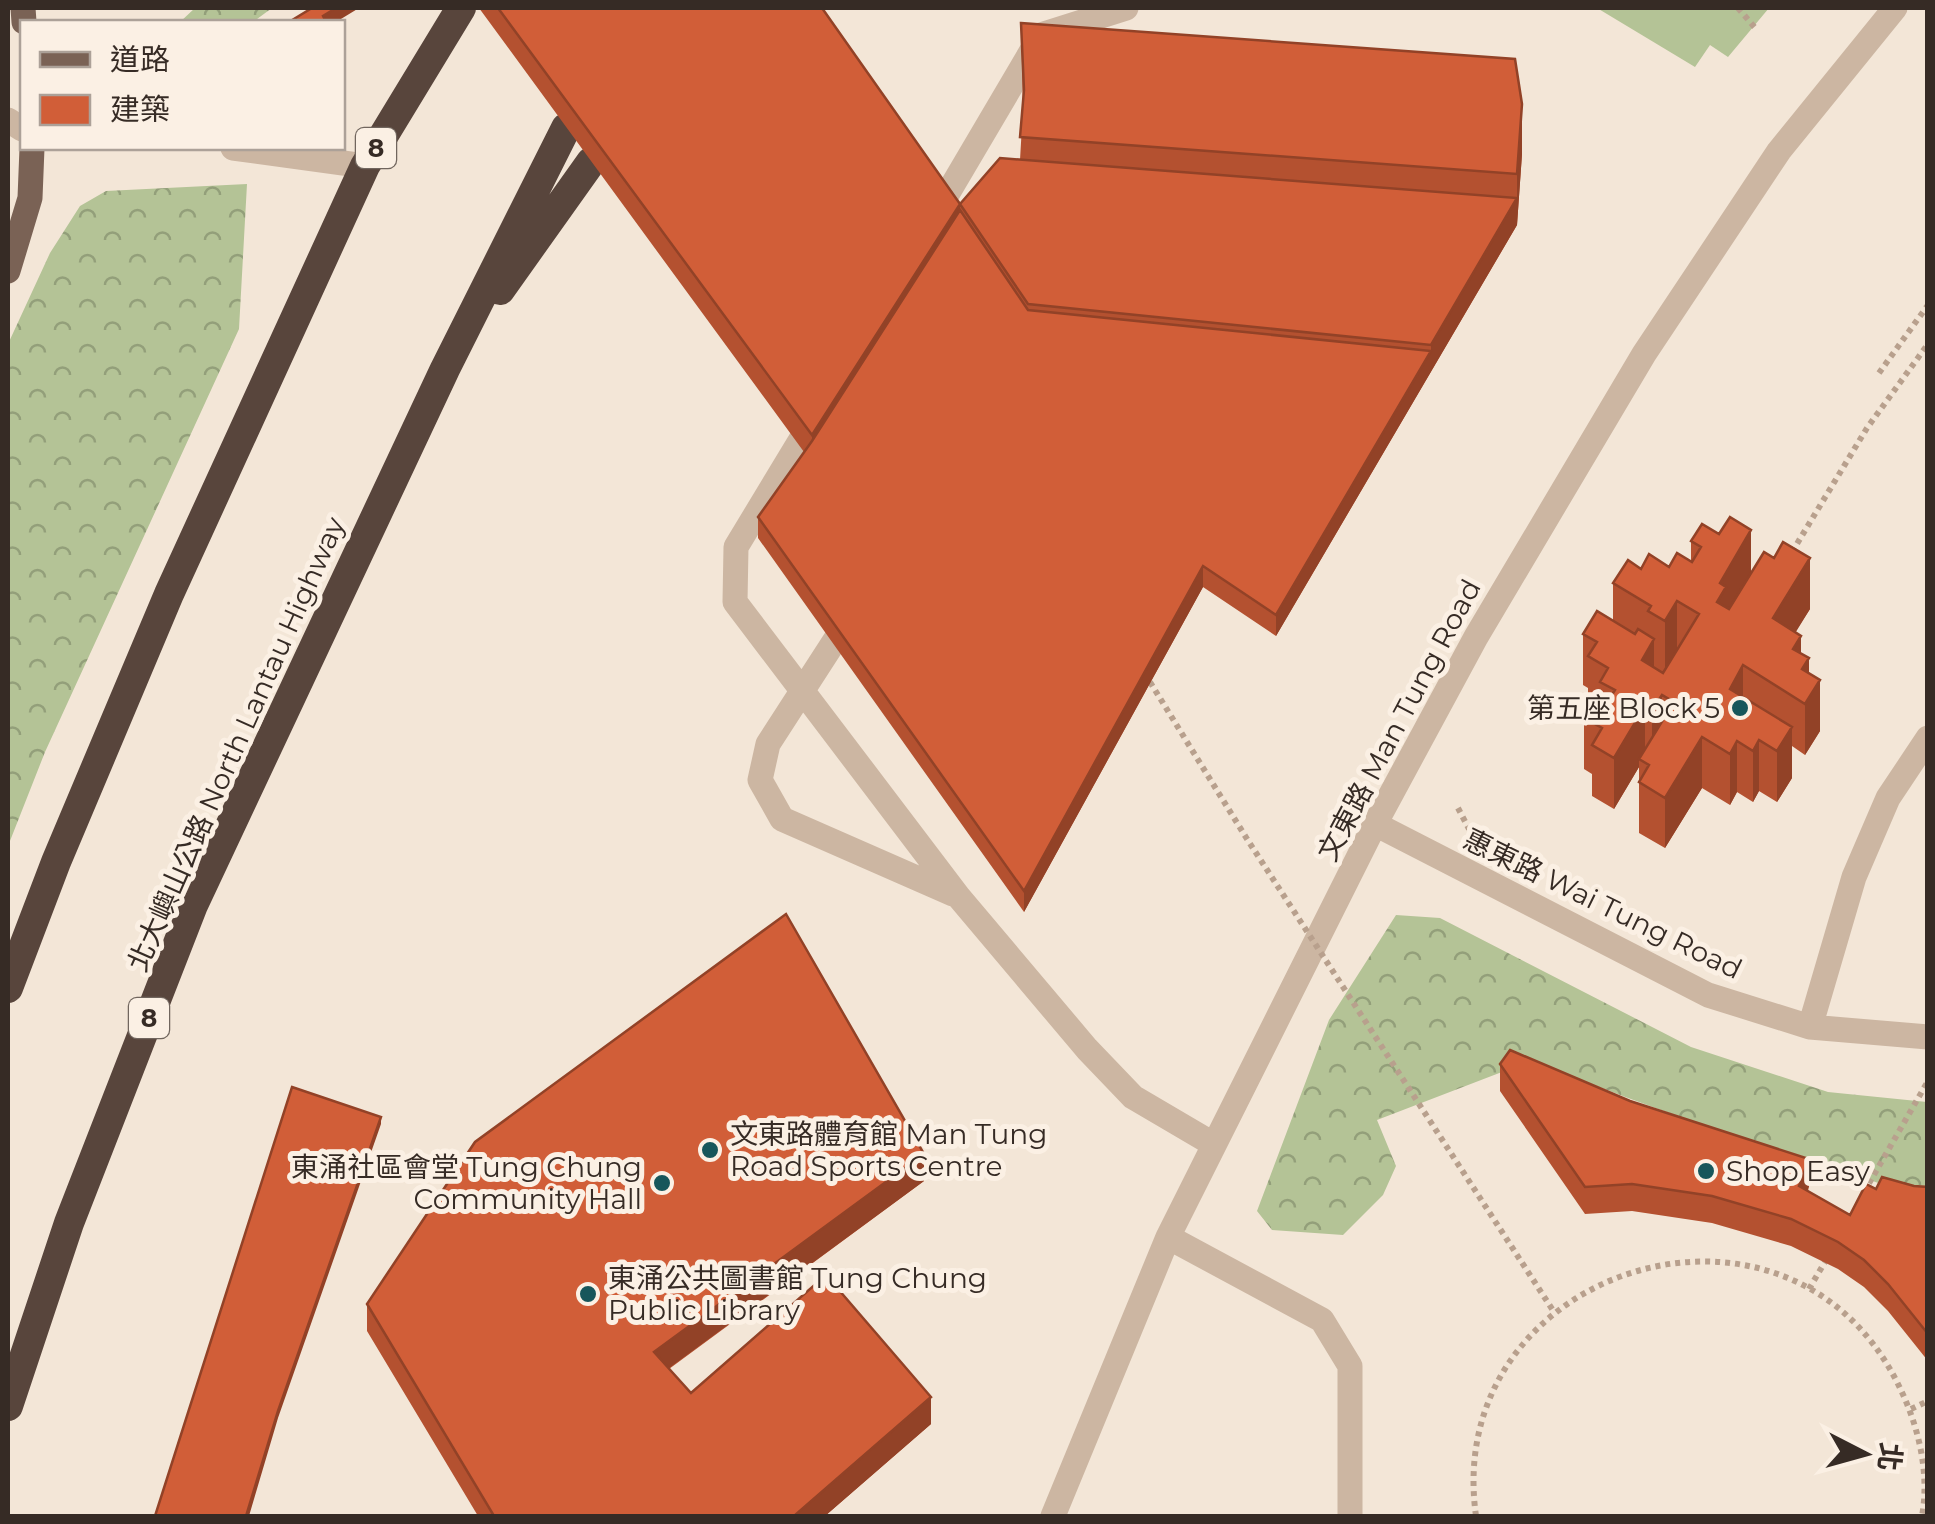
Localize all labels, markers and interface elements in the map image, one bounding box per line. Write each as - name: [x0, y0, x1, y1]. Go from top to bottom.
- legend: [20, 20, 345, 150]
- text: 道路: [110, 41, 170, 78]
- text: 建築: [110, 91, 170, 128]
- road number: 8: [356, 128, 396, 168]
- street label: 北大嶼山公路 North Lantau Highway: [120, 511, 352, 976]
- street label: 文東路 Man Tung Road: [1310, 573, 1488, 867]
- place label: 第五座 Block 5: [1527, 691, 1720, 725]
- marker: 第五座 Block 5: [1729, 697, 1751, 719]
- street label: 惠東路 Wai Tung Road: [1458, 822, 1748, 986]
- road number: 8: [129, 998, 169, 1038]
- place label: 文東路體育館 Man Tung Road Sports Centre: [730, 1117, 1047, 1183]
- marker: 文東路體育館 Man Tung Road Sports Centre: [699, 1139, 721, 1161]
- place label: 東涌社區會堂 Tung Chung Community Hall: [291, 1150, 642, 1216]
- place label: Shop Easy: [1726, 1154, 1871, 1188]
- marker: Shop Easy: [1695, 1160, 1717, 1182]
- marker: 東涌社區會堂 Tung Chung Community Hall: [651, 1172, 673, 1194]
- place label: 東涌公共圖書館 Tung Chung Public Library: [608, 1261, 987, 1327]
- marker: 東涌公共圖書館 Tung Chung Public Library: [577, 1283, 599, 1305]
- north arrow: [1815, 1404, 1915, 1504]
- text: 北: [1871, 1441, 1908, 1472]

